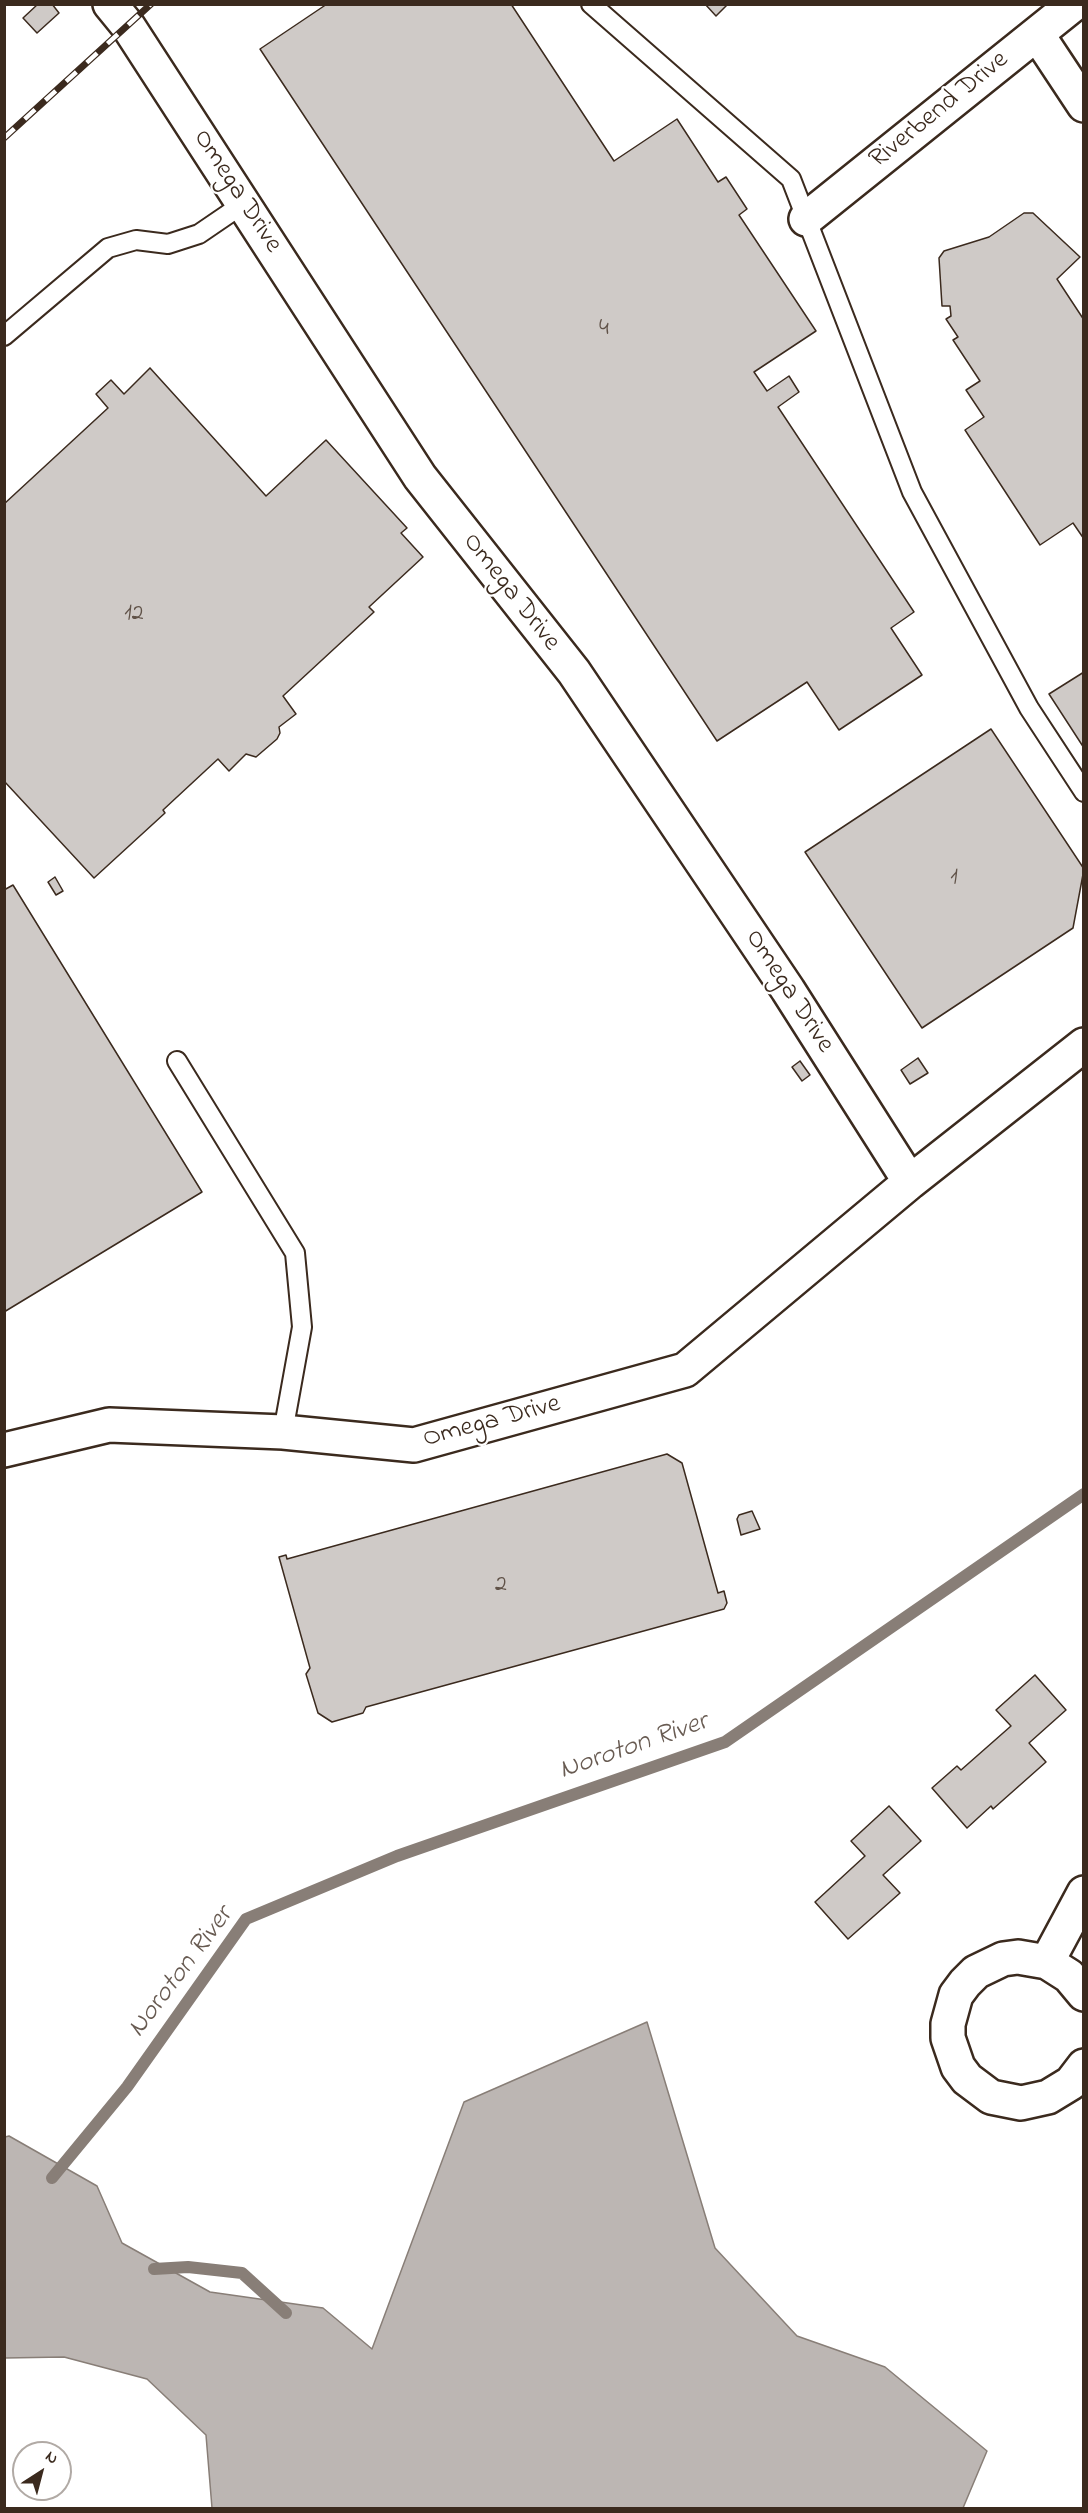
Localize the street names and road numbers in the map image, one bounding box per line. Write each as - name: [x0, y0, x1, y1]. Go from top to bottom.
- street label: Riverbend Drive: [864, 45, 1016, 177]
- street label: Omega Drive: [184, 124, 288, 260]
- street label: Omega Drive: [454, 528, 566, 658]
- street label: Omega Drive: [736, 924, 840, 1060]
- street label: Omega Drive: [420, 1389, 564, 1457]

